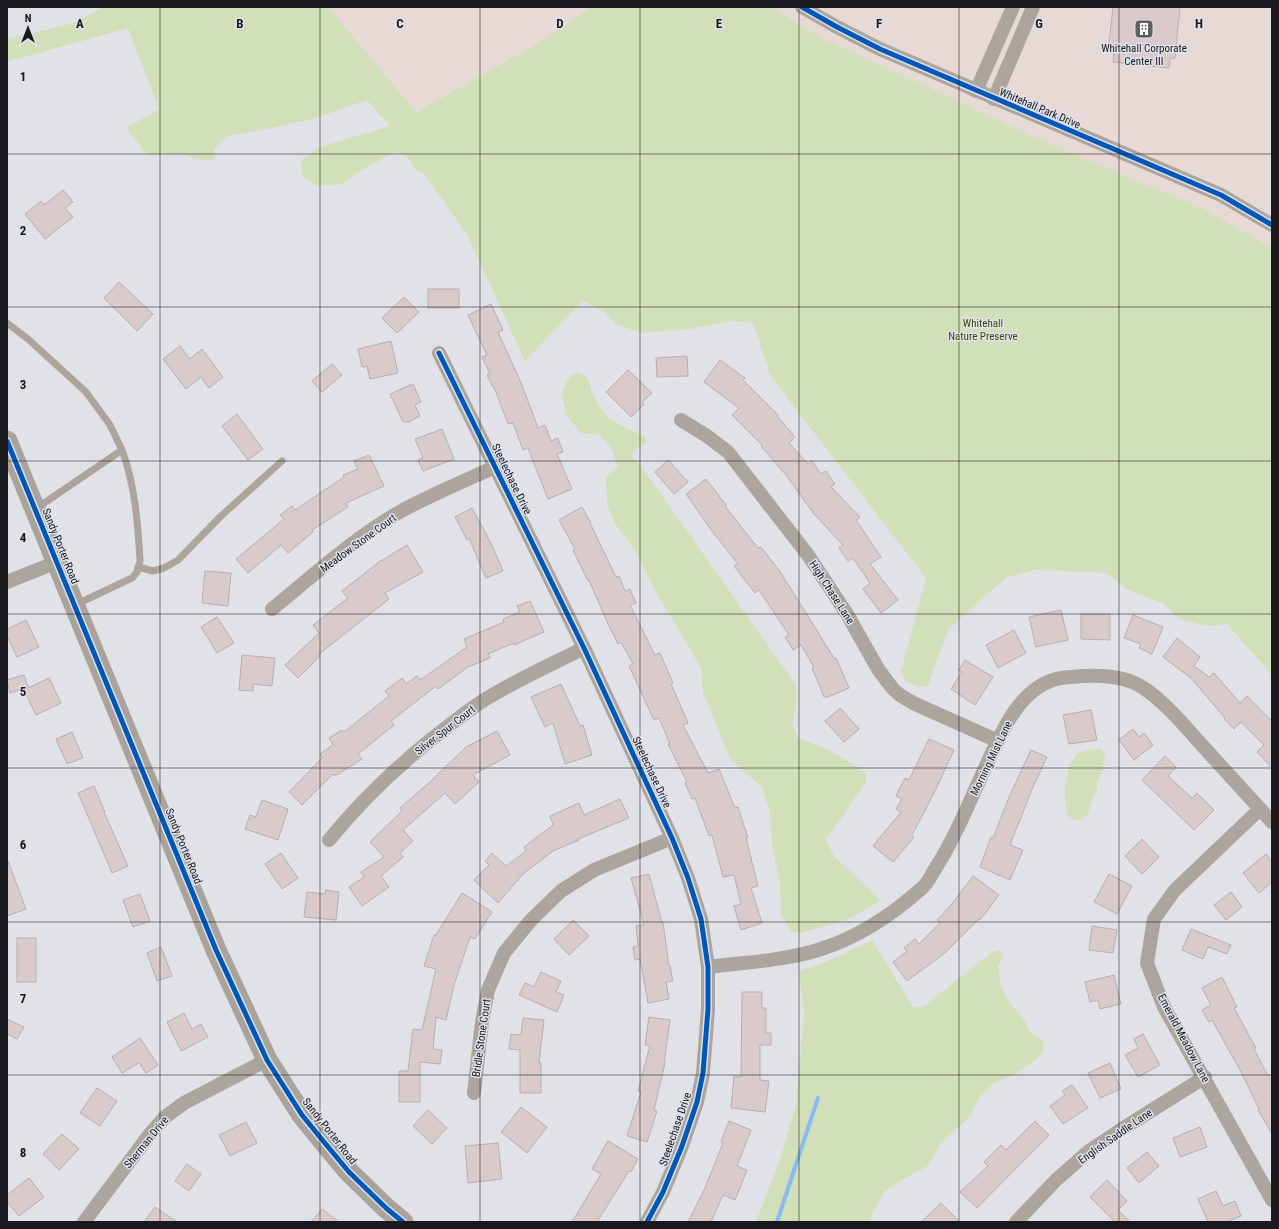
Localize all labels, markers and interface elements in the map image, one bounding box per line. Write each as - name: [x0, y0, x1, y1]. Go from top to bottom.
- north arrow: [8, 8, 48, 48]
- text: N: [25, 12, 32, 25]
- text: A: [76, 16, 84, 31]
- text: B: [236, 16, 244, 31]
- text: C: [396, 16, 404, 31]
- text: D: [556, 16, 564, 31]
- text: E: [716, 16, 723, 31]
- text: F: [876, 16, 882, 31]
- text: G: [1035, 16, 1043, 31]
- text: H: [1195, 16, 1203, 31]
- building icon: Whitehall Corporate Center III: [1133, 18, 1155, 40]
- place label: Whitehall Corporate Center III: [1101, 42, 1187, 68]
- text: 1: [20, 69, 26, 84]
- street label: Whitehall Park Drive: [997, 86, 1082, 131]
- text: 2: [20, 223, 27, 238]
- park label: Whitehall Nature Preserve: [948, 317, 1018, 343]
- text: 3: [20, 377, 26, 392]
- street label: Steelechase Drive: [489, 442, 534, 517]
- street label: Sandy Porter Road: [39, 506, 82, 586]
- street label: Meadow Stone Court: [318, 511, 399, 575]
- text: 4: [20, 530, 27, 545]
- street label: High Chase Lane: [806, 558, 857, 626]
- text: 5: [20, 684, 27, 699]
- street label: Silver Spur Court: [413, 703, 478, 758]
- street label: Morning Mist Lane: [968, 719, 1015, 797]
- street label: Steelechase Drive: [629, 734, 674, 810]
- street label: Sandy Porter Road: [162, 806, 205, 886]
- text: 6: [20, 837, 27, 852]
- text: 7: [20, 991, 27, 1006]
- street label: Emerald Meadow Lane: [1155, 992, 1212, 1085]
- street label: Bridle Stone Court: [470, 998, 493, 1078]
- street label: Steelechase Drive: [657, 1091, 694, 1168]
- street label: Sandy Porter Road: [300, 1096, 359, 1167]
- street label: English Saddle Lane: [1076, 1106, 1155, 1167]
- street label: Sherman Drive: [122, 1114, 171, 1171]
- text: 8: [20, 1145, 26, 1160]

